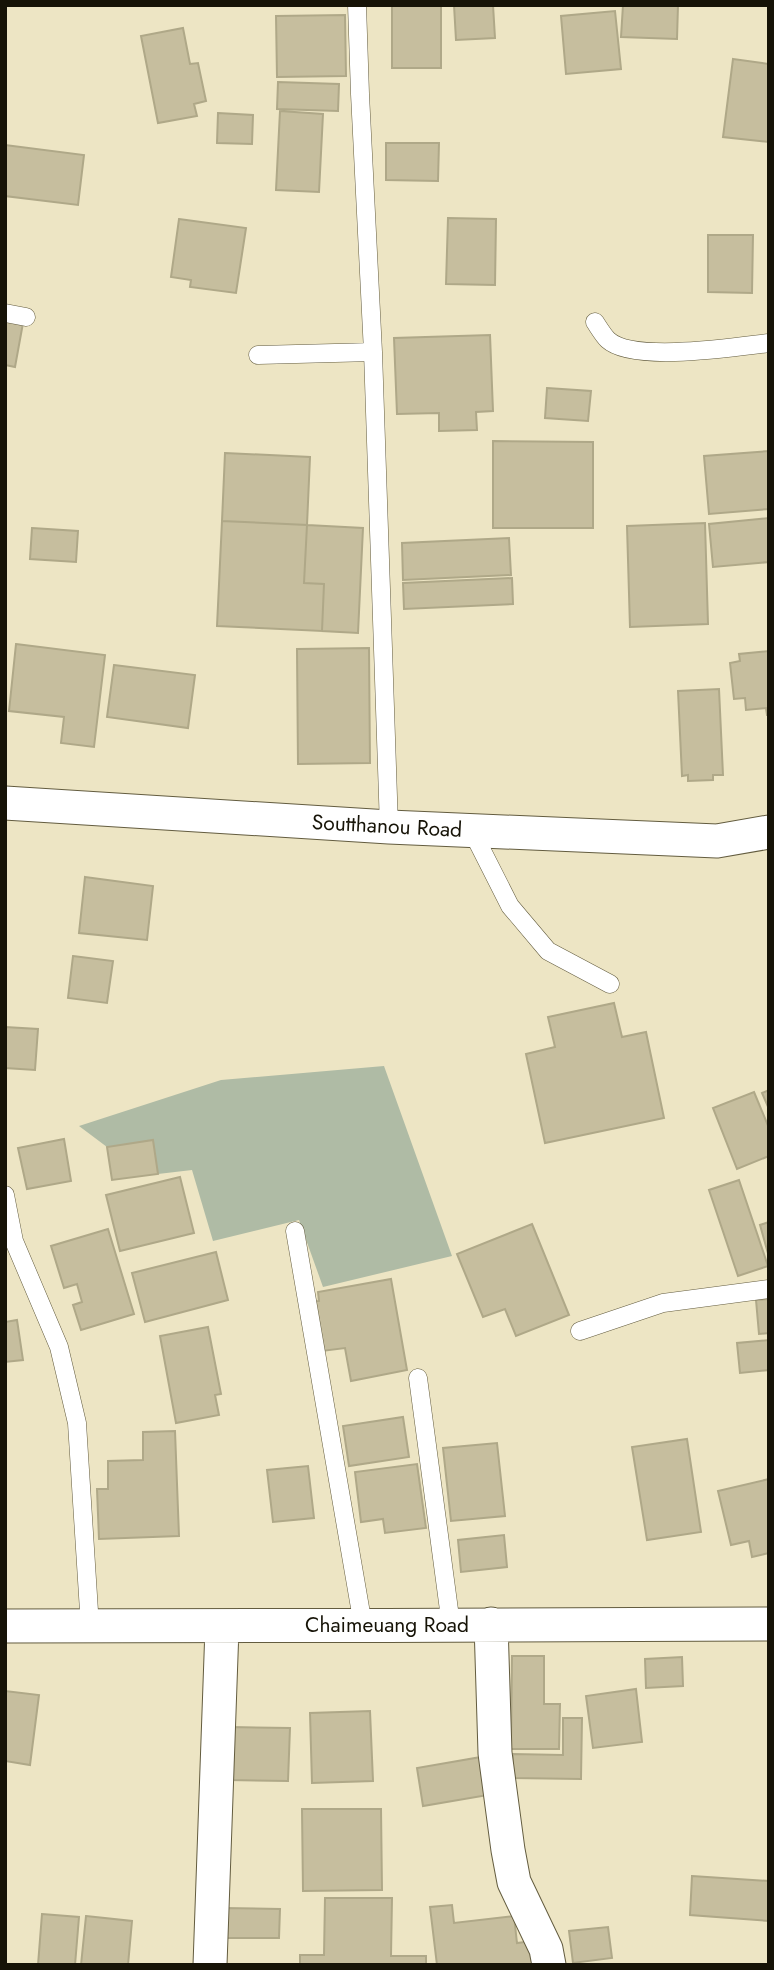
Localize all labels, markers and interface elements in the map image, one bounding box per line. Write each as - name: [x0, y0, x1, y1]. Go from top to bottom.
- street label: Soutthanou Road: [311, 807, 463, 845]
- street label: Chaimeuang Road: [305, 1610, 469, 1640]

